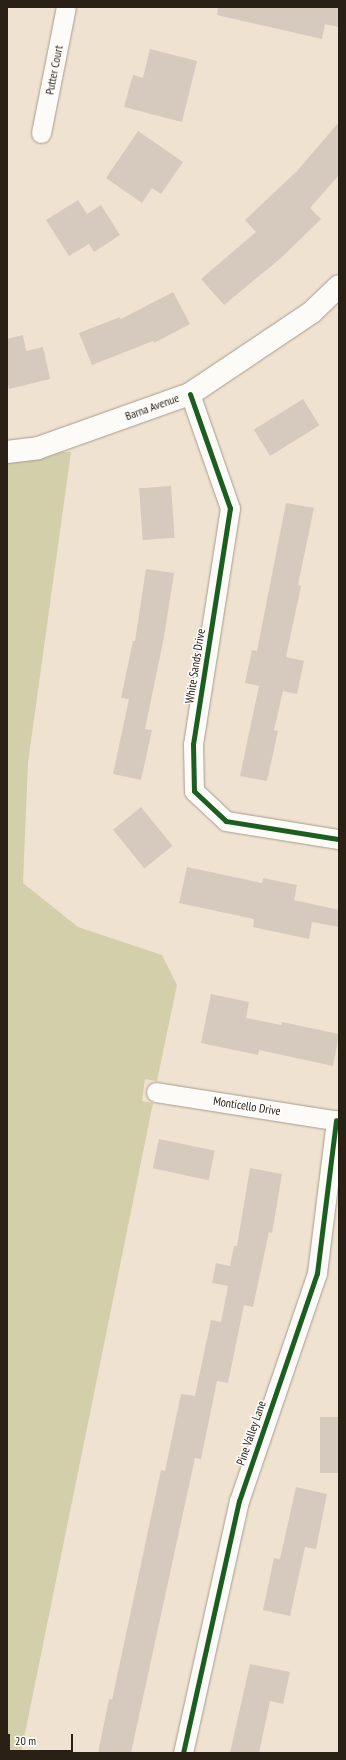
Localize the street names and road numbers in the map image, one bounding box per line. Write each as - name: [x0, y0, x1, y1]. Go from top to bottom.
- street label: Putter Court: [42, 44, 66, 96]
- street label: Barna Avenue: [123, 391, 181, 423]
- street label: White Sands Drive: [182, 628, 208, 704]
- street label: Monticello Drive: [212, 1094, 282, 1118]
- street label: Pine Valley Lane: [233, 1399, 269, 1467]

